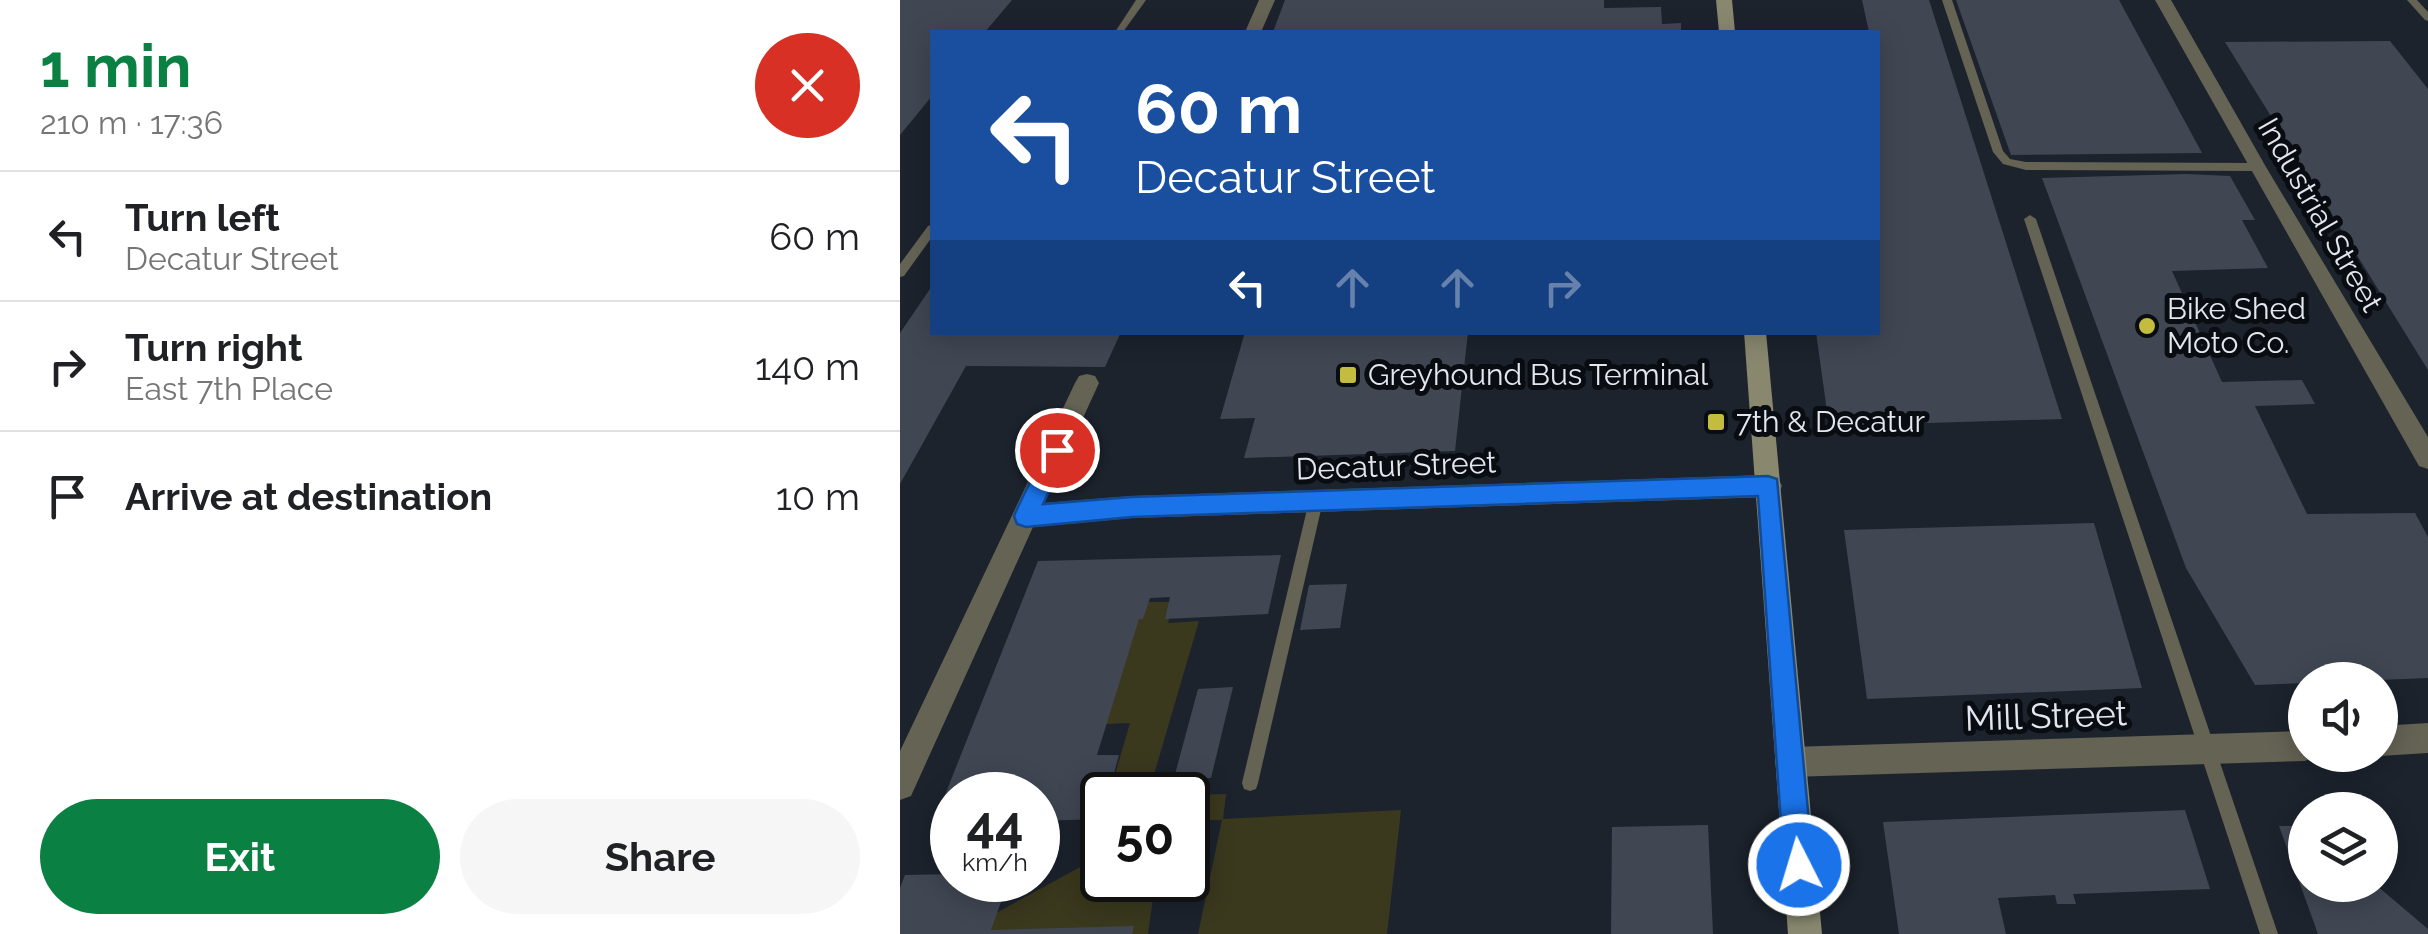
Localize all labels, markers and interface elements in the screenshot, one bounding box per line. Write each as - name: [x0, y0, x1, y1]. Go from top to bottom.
- text: 1 min: [40, 31, 191, 101]
- button: close: [755, 33, 860, 138]
- text: 60 m: [1135, 67, 1302, 149]
- icon: left: [970, 70, 1100, 200]
- text: 210 m · 17:36: [40, 104, 223, 141]
- street label: Industrial Street: [2251, 112, 2390, 318]
- text: Decatur Street: [1135, 151, 1435, 204]
- text: Turn left: [125, 195, 280, 240]
- icon: left: [40, 209, 95, 264]
- text: 60 m: [769, 214, 860, 259]
- text: Decatur Street: [125, 240, 339, 277]
- icon: left: [1220, 260, 1275, 315]
- icon: ahead: [1325, 260, 1380, 315]
- icon: ahead: [1430, 260, 1485, 315]
- icon: right: [1535, 260, 1590, 315]
- place label: Bike Shed Moto Co.: [2167, 291, 2306, 360]
- marker: Bike Shed Moto Co.: [2136, 315, 2158, 337]
- text: Turn right: [125, 325, 302, 370]
- icon: right: [40, 339, 95, 394]
- text: 140 m: [755, 344, 860, 389]
- place label: Greyhound Bus Terminal: [1368, 357, 1709, 392]
- marker: Greyhound Bus Terminal: [1337, 364, 1359, 386]
- text: East 7th Place: [125, 370, 333, 407]
- place label: 7th & Decatur: [1736, 404, 1926, 439]
- pin: [1015, 408, 1100, 493]
- marker: 7th & Decatur: [1705, 411, 1727, 433]
- icon: arrive: [1030, 423, 1085, 478]
- street label: Decatur Street: [1295, 445, 1497, 486]
- icon: arrive: [40, 469, 95, 524]
- text: Arrive at destination: [125, 474, 492, 519]
- text: 10 m: [776, 474, 860, 519]
- map controls: [2288, 662, 2398, 902]
- button: sound: [2288, 662, 2398, 772]
- street label: Mill Street: [1964, 692, 2128, 739]
- speed limit sign: 50: [1080, 772, 1210, 902]
- button: layers: [2288, 792, 2398, 902]
- text: 44: [966, 795, 1024, 854]
- button: Exit: [40, 799, 440, 914]
- button: Share: [460, 799, 860, 914]
- position arrow: [1747, 813, 1851, 917]
- text: km/h: [962, 847, 1028, 877]

